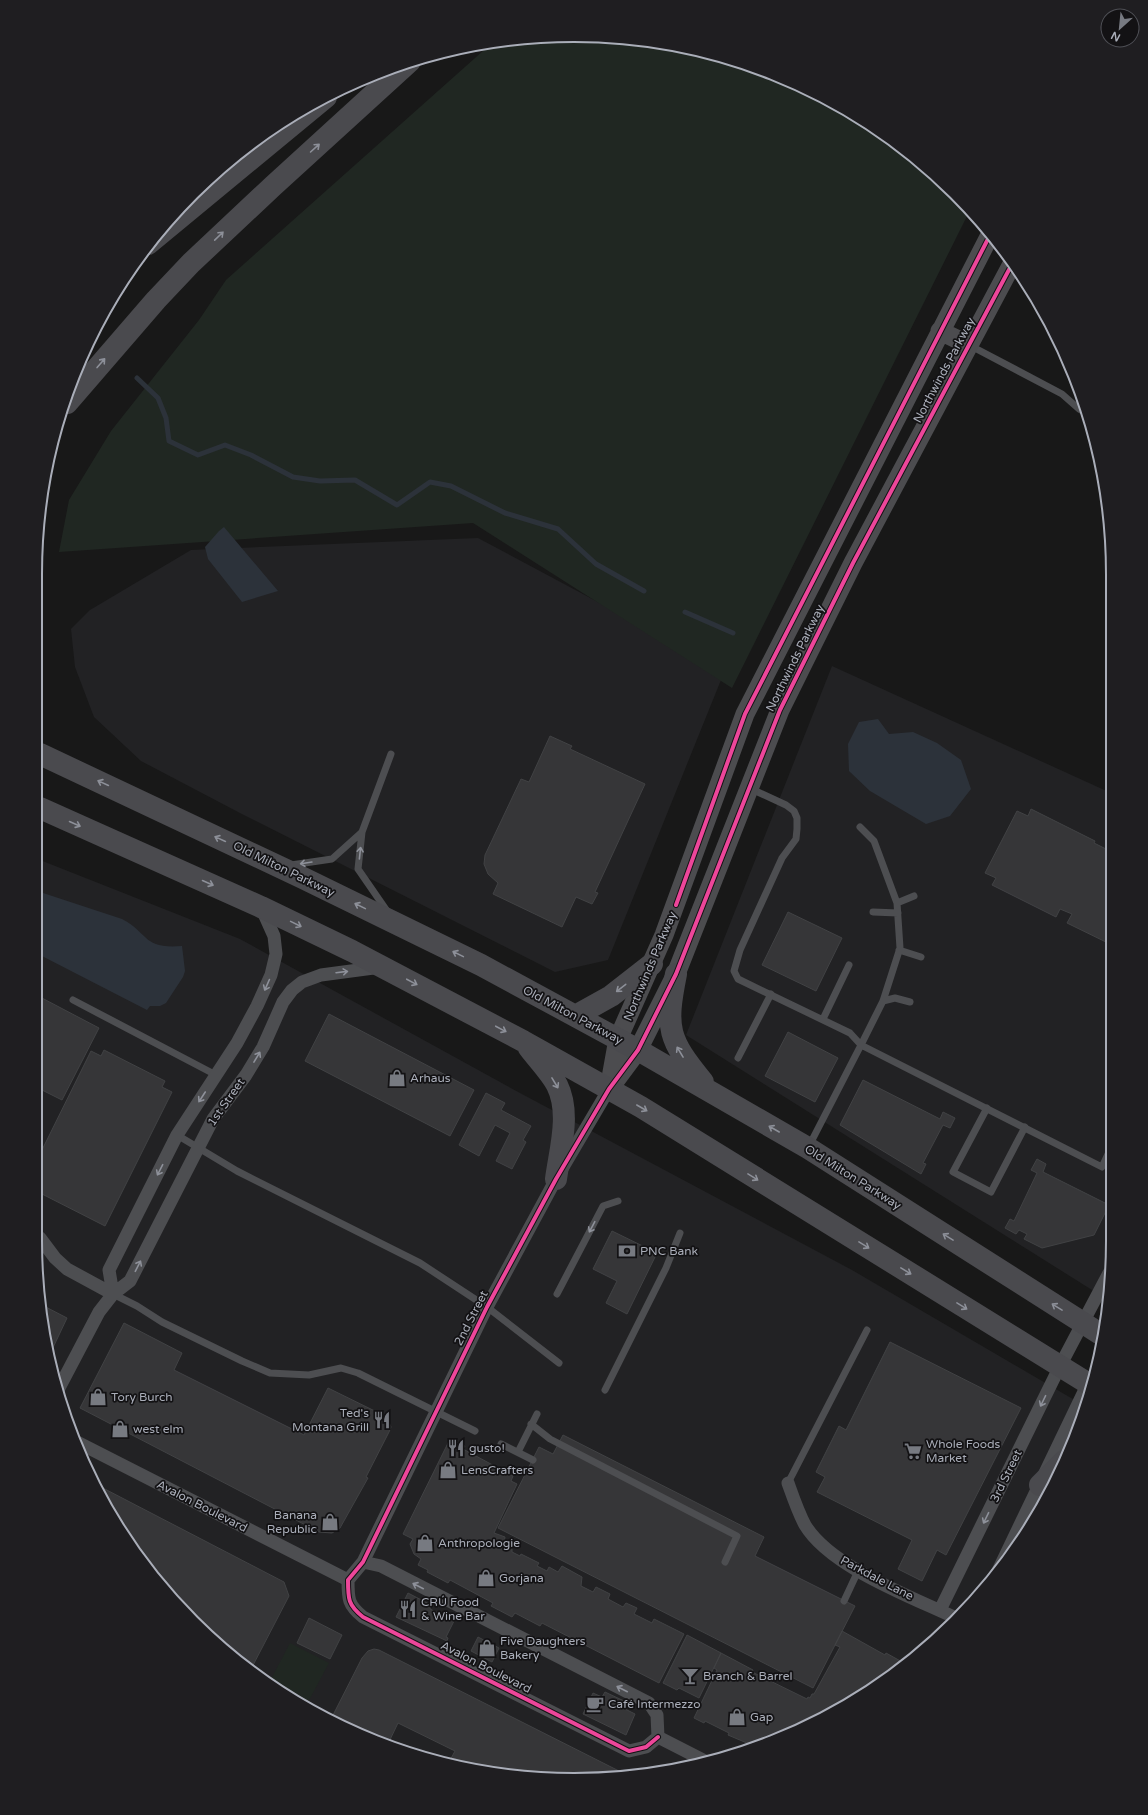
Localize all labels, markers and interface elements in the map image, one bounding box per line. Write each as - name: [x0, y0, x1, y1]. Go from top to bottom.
- north arrow: [1100, 8, 1140, 48]
- text: N: [1109, 29, 1123, 44]
- one-way arrow: [310, 143, 320, 153]
- one-way arrow: [214, 231, 224, 241]
- street label: Northwinds Parkway: [910, 314, 978, 425]
- one-way arrow: [96, 358, 106, 368]
- street label: Northwinds Parkway: [763, 602, 827, 714]
- one-way arrow: [97, 779, 109, 786]
- one-way arrow: [69, 821, 81, 828]
- one-way arrow: [215, 835, 227, 842]
- street label: Old Milton Parkway: [231, 838, 338, 900]
- one-way arrow: [356, 847, 364, 860]
- one-way arrow: [300, 859, 313, 867]
- one-way arrow: [202, 880, 214, 887]
- one-way arrow: [354, 902, 366, 909]
- street label: Northwinds Parkway: [621, 909, 680, 1023]
- one-way arrow: [289, 921, 301, 928]
- one-way arrow: [452, 950, 464, 957]
- one-way arrow: [335, 968, 348, 976]
- one-way arrow: [263, 978, 270, 990]
- one-way arrow: [405, 979, 417, 987]
- street label: Old Milton Parkway: [521, 983, 626, 1048]
- one-way arrow: [616, 984, 627, 992]
- one-way arrow: [495, 1026, 507, 1033]
- one-way arrow: [676, 1046, 684, 1058]
- one-way arrow: [253, 1051, 261, 1063]
- shop icon: Arhaus: [387, 1068, 407, 1088]
- place label: Arhaus: [410, 1071, 451, 1085]
- street label: 1st Street: [204, 1075, 248, 1129]
- one-way arrow: [551, 1077, 559, 1089]
- one-way arrow: [197, 1091, 205, 1103]
- one-way arrow: [636, 1105, 648, 1113]
- one-way arrow: [768, 1124, 780, 1132]
- street label: Old Milton Parkway: [802, 1142, 904, 1213]
- one-way arrow: [155, 1163, 163, 1175]
- one-way arrow: [747, 1173, 759, 1181]
- one-way arrow: [588, 1220, 595, 1232]
- one-way arrow: [943, 1233, 954, 1241]
- bank icon: PNC Bank: [617, 1241, 637, 1261]
- one-way arrow: [858, 1241, 869, 1249]
- place label: PNC Bank: [640, 1244, 699, 1258]
- one-way arrow: [135, 1260, 142, 1272]
- one-way arrow: [900, 1268, 912, 1276]
- street label: 2nd Street: [451, 1288, 491, 1348]
- one-way arrow: [956, 1302, 968, 1310]
- one-way arrow: [1051, 1302, 1063, 1310]
- shop icon: Tory Burch: [88, 1387, 108, 1407]
- place label: Tory Burch: [111, 1390, 173, 1404]
- one-way arrow: [1038, 1395, 1046, 1407]
- place label: Ted's Montana Grill: [292, 1406, 369, 1434]
- restaurant icon: Ted's Montana Grill: [372, 1410, 392, 1430]
- shop icon: west elm: [110, 1419, 130, 1439]
- place label: west elm: [133, 1422, 183, 1436]
- place label: Whole Foods Market: [926, 1437, 1001, 1465]
- restaurant icon: gusto!: [446, 1438, 466, 1458]
- place label: gusto!: [469, 1441, 505, 1455]
- supermarket icon: Whole Foods Market: [903, 1441, 923, 1461]
- street label: 3rd Street: [987, 1447, 1025, 1505]
- shop icon: LensCrafters: [438, 1460, 458, 1480]
- place label: LensCrafters: [461, 1463, 533, 1477]
- street label: Avalon Boulevard: [154, 1477, 250, 1535]
- place label: Banana Republic: [267, 1508, 317, 1536]
- one-way arrow: [982, 1511, 989, 1523]
- shop icon: Banana Republic: [320, 1512, 340, 1532]
- shop icon: Anthropologie: [415, 1533, 435, 1553]
- place label: Anthropologie: [438, 1536, 520, 1550]
- street label: Parkdale Lane: [838, 1553, 916, 1603]
- shop icon: Gorjana: [476, 1568, 496, 1588]
- place label: Gorjana: [499, 1571, 544, 1585]
- one-way arrow: [413, 1581, 425, 1589]
- place label: CRÚ Food & Wine Bar: [421, 1595, 485, 1623]
- restaurant icon: CRÚ Food & Wine Bar: [398, 1599, 418, 1619]
- place label: Five Daughters Bakery: [500, 1634, 586, 1662]
- street label: Avalon Boulevard: [438, 1638, 534, 1696]
- shop icon: Five Daughters Bakery: [477, 1638, 497, 1658]
- bar icon: Branch & Barrel: [680, 1666, 700, 1686]
- place label: Branch & Barrel: [703, 1669, 792, 1683]
- one-way arrow: [616, 1685, 628, 1692]
- cafe icon: Café Intermezzo: [585, 1694, 605, 1714]
- place label: Café Intermezzo: [608, 1697, 701, 1711]
- shop icon: Gap: [727, 1707, 747, 1727]
- place label: Gap: [750, 1710, 773, 1724]

